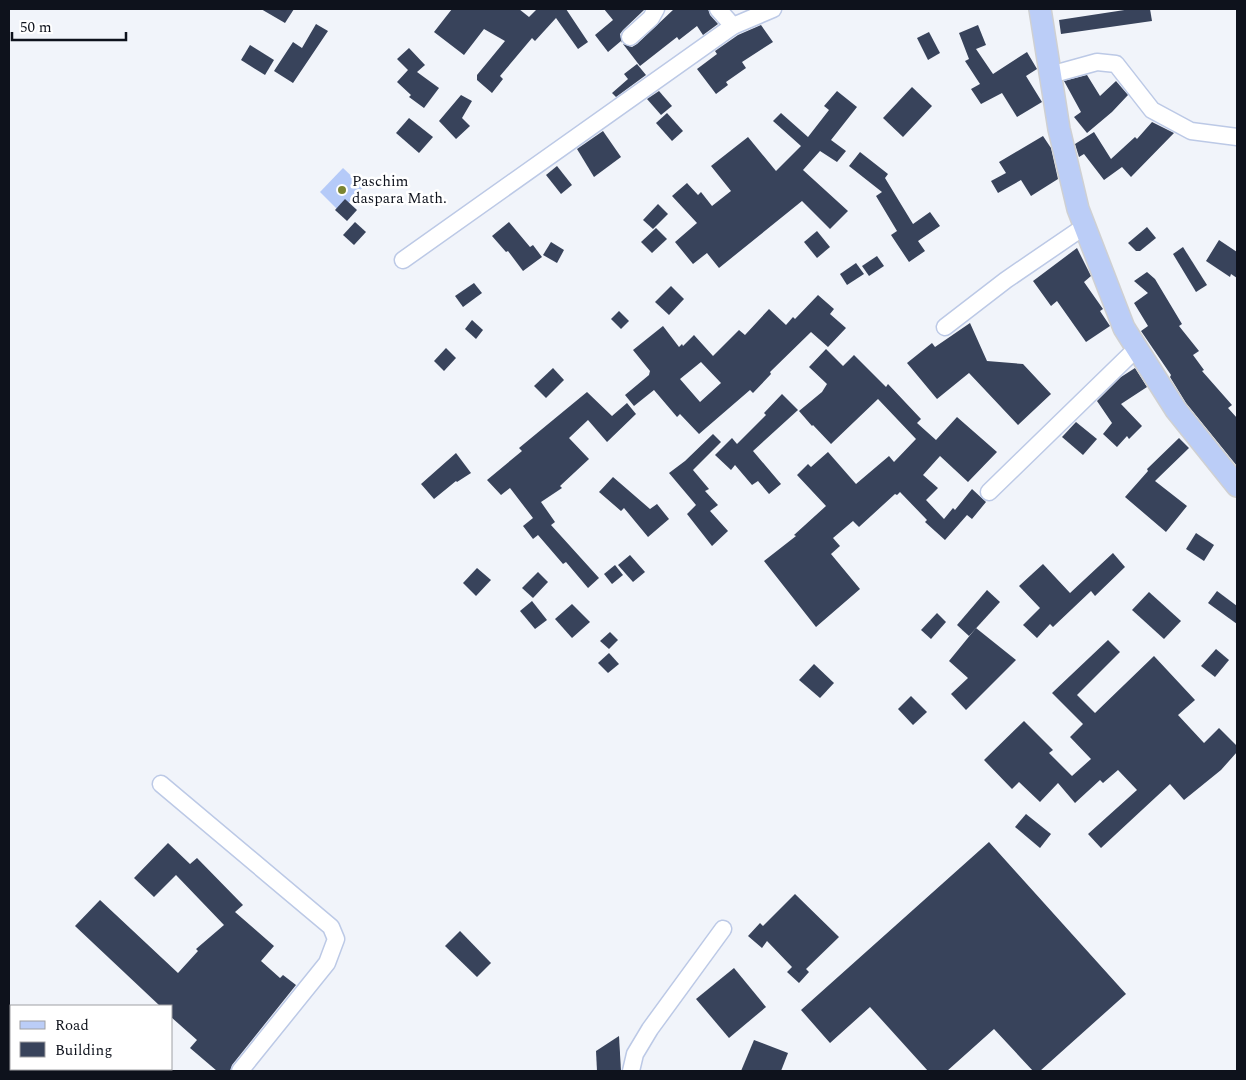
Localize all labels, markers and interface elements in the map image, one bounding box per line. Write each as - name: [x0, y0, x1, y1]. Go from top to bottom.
- scale bar: [12, 10, 126, 42]
- text: 50 m: [20, 16, 52, 39]
- place label: Paschim daspara Math.: [352, 170, 447, 210]
- marker: Paschim daspara Math.: [336, 184, 348, 196]
- legend: [10, 1005, 172, 1070]
- text: Road: [55, 1014, 89, 1037]
- text: Building: [55, 1039, 112, 1062]

